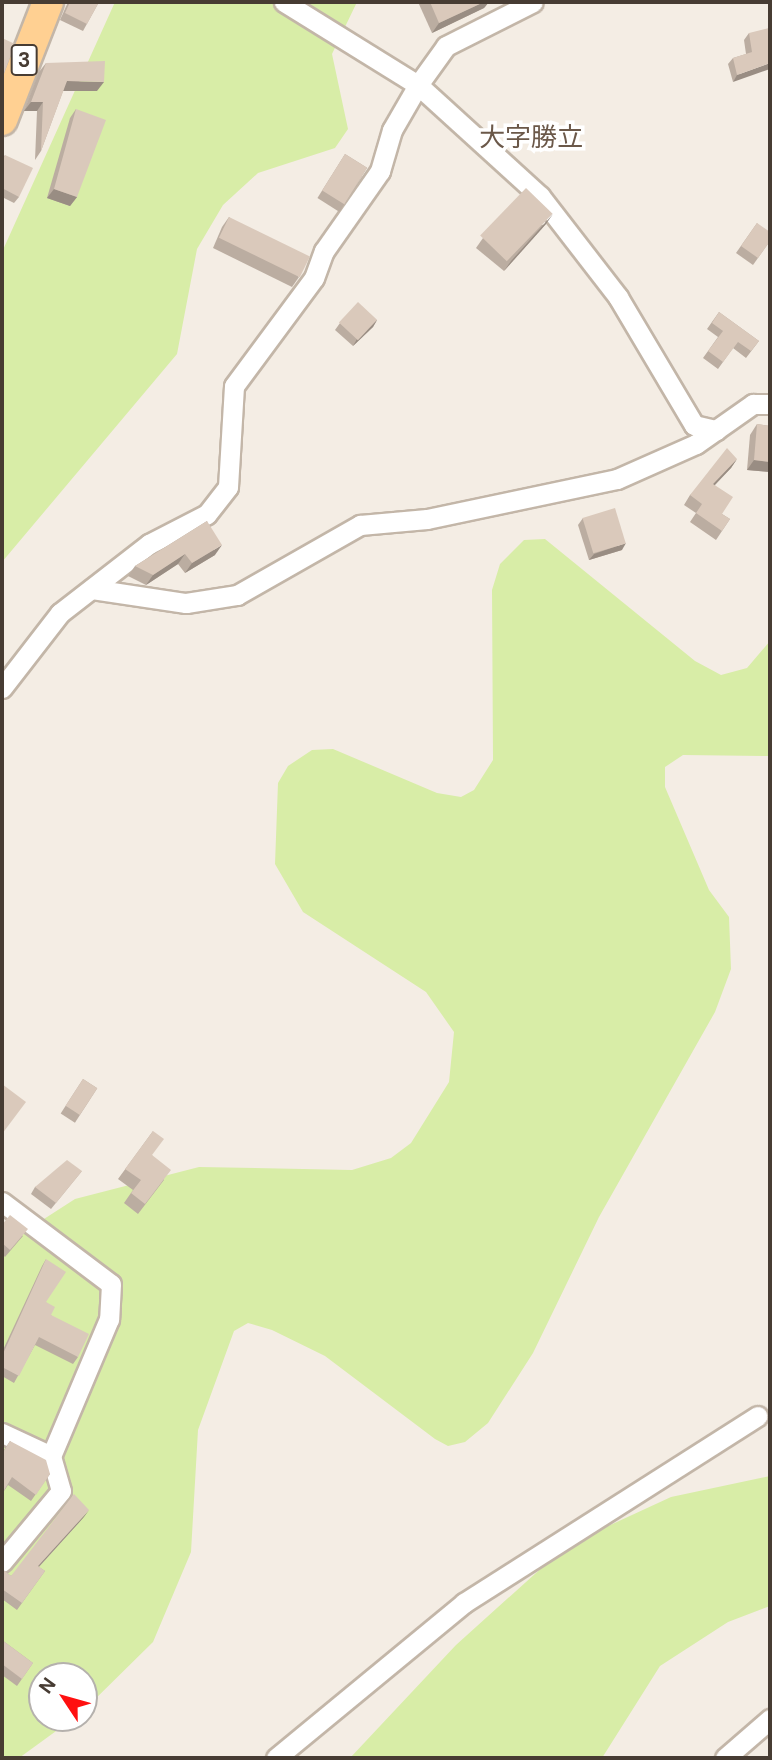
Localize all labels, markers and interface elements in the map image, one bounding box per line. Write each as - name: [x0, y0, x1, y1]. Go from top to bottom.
- road number: 3: [10, 42, 38, 78]
- district label: 大字勝立: [479, 122, 583, 154]
- north arrow: [28, 1662, 98, 1732]
- text: N: [33, 1673, 61, 1698]

